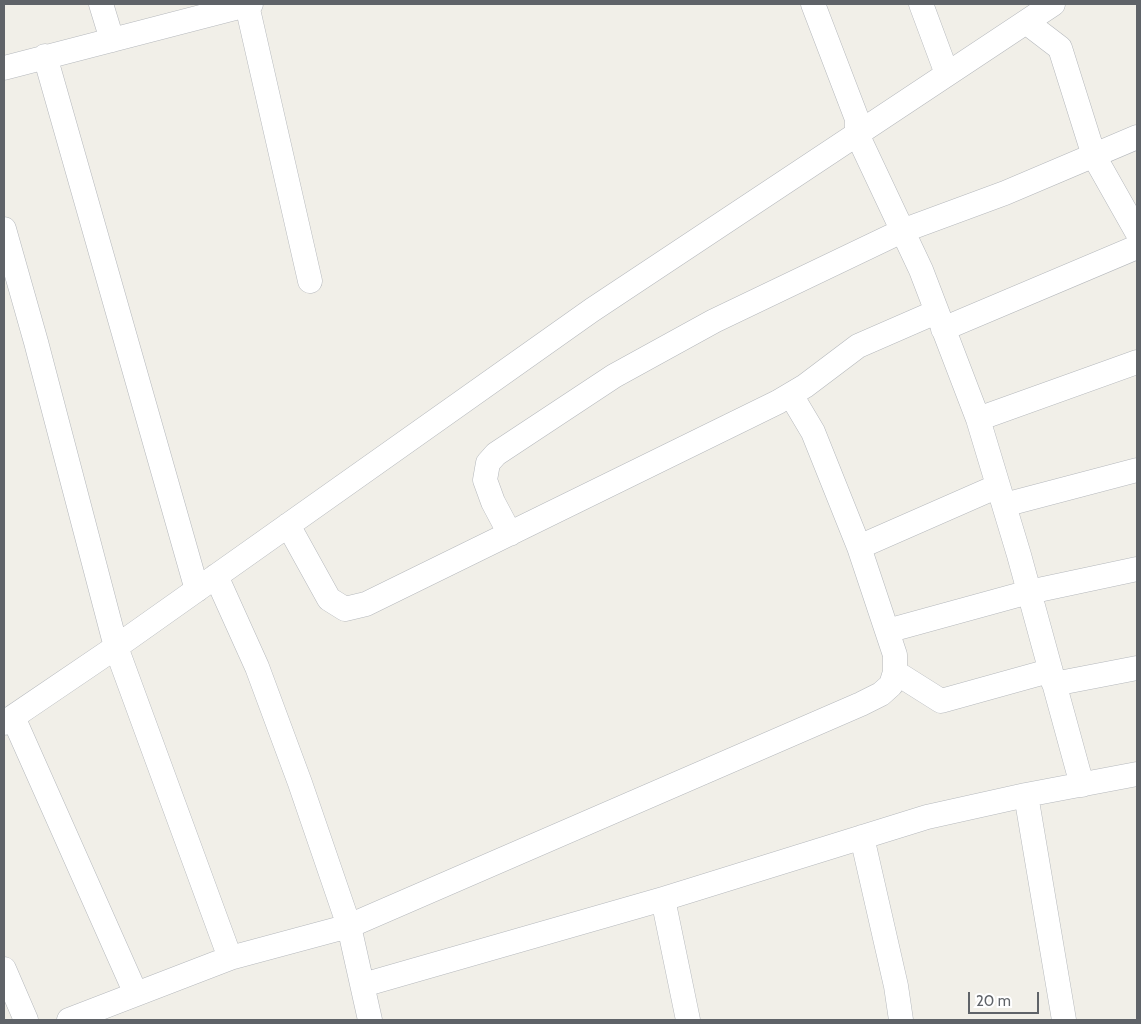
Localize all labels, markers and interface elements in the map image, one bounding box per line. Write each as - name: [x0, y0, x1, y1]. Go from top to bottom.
- scale bar: [971, 982, 1042, 1014]
- text: 20 m: [976, 992, 1011, 1010]

